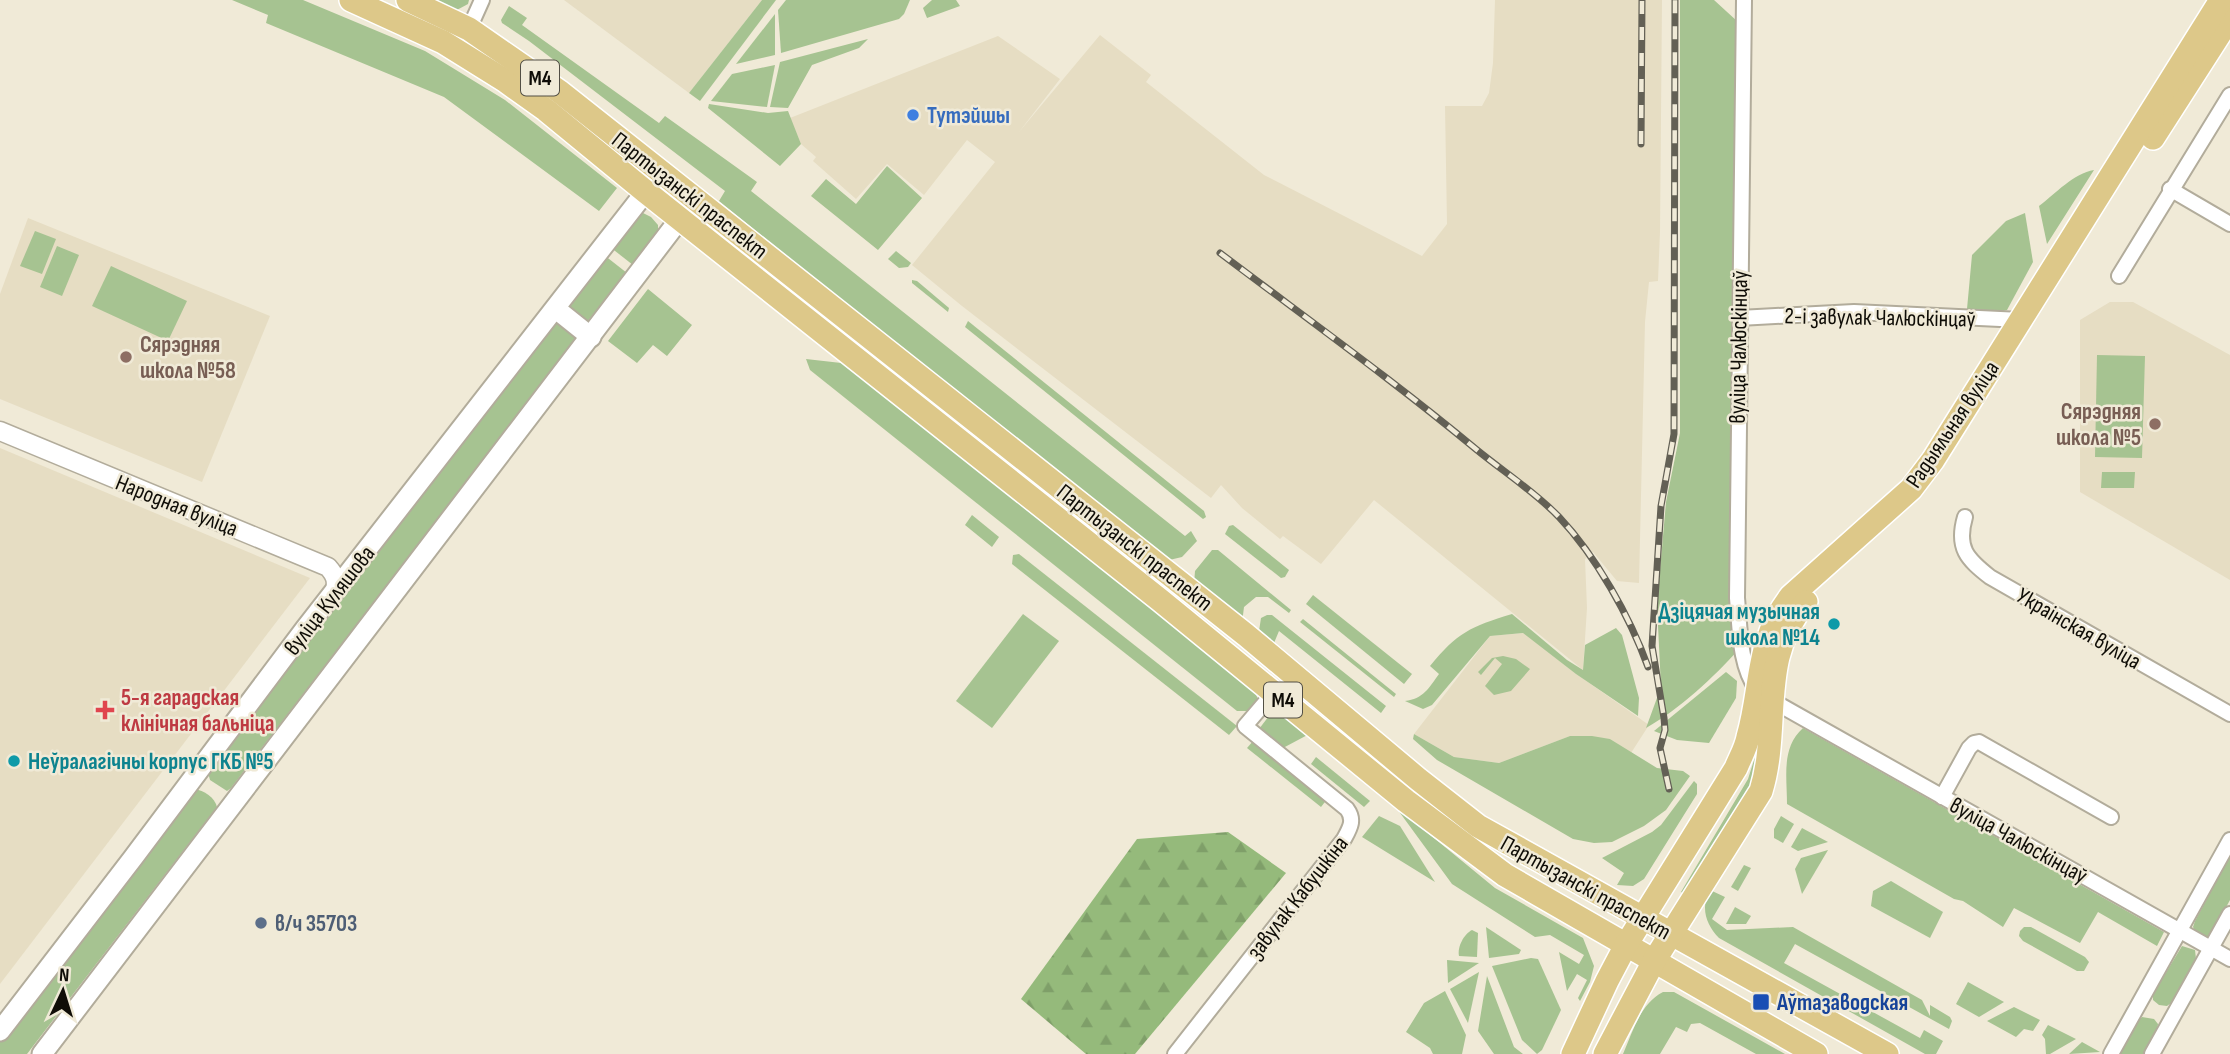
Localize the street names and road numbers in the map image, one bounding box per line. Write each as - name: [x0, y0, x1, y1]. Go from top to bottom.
- road number: М4: [521, 60, 559, 96]
- street label: Партызанскі праспект: [606, 126, 773, 265]
- street label: вуліца Чалюскінцаў: [1724, 270, 1754, 424]
- street label: 2-і завулак Чалюскінцаў: [1784, 302, 1976, 334]
- street label: Радыяльная вуліца: [1900, 356, 2006, 493]
- street label: Народная вуліца: [111, 469, 242, 543]
- street label: Партызанскі праспект: [1051, 478, 1218, 617]
- street label: вуліца Куляшова: [278, 540, 381, 661]
- street label: Украінская вуліца: [2011, 582, 2146, 676]
- road number: М4: [1264, 682, 1302, 718]
- street label: вуліца Чалюскінцаў: [1945, 791, 2092, 890]
- street label: Партызанскі праспект: [1496, 830, 1675, 946]
- street label: завулак Кабушкіна: [1241, 831, 1355, 965]

